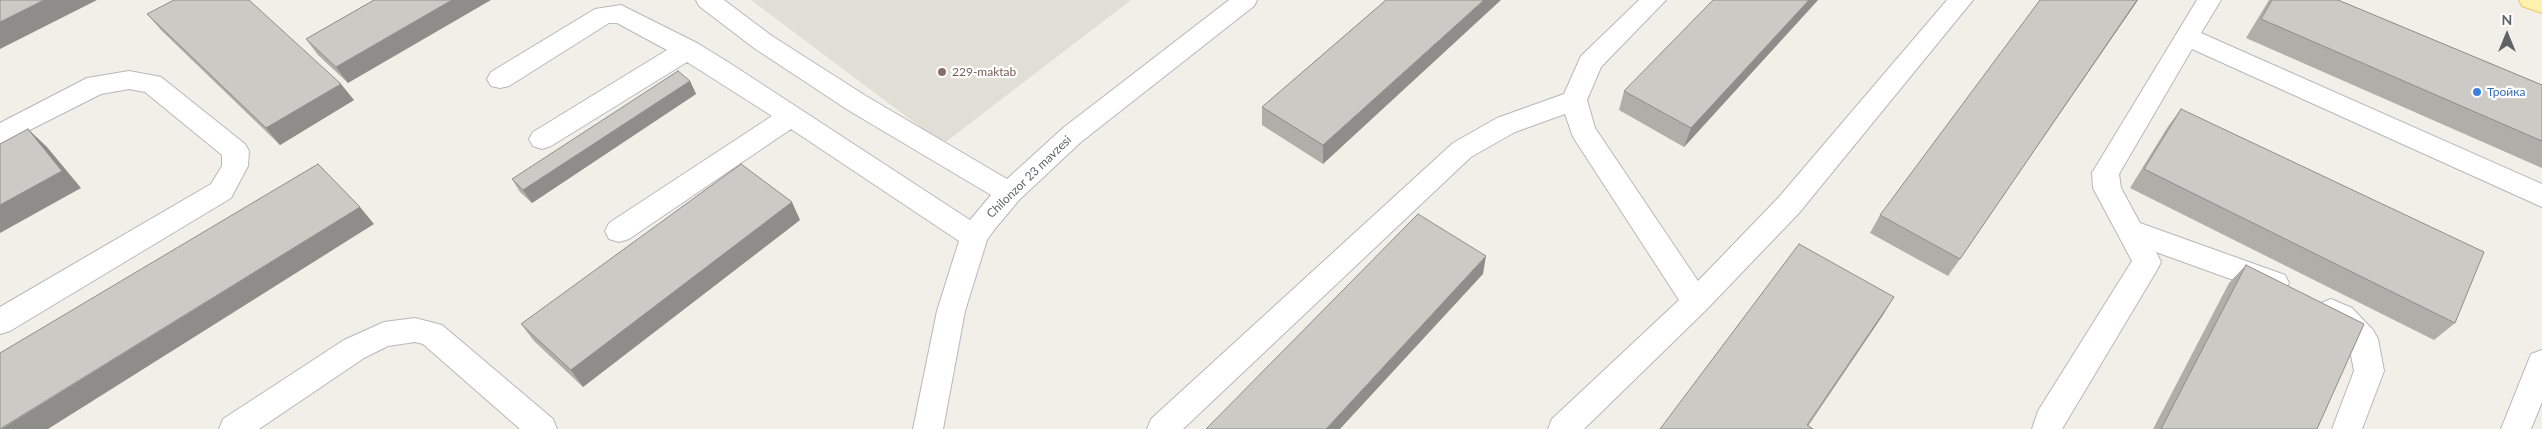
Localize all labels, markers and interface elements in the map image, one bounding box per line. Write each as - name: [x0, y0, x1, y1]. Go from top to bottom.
- north arrow: [2482, 10, 2532, 60]
- text: N: [2502, 11, 2512, 28]
- place label: 229-maktab: [952, 65, 1016, 79]
- marker: 229-maktab: [936, 66, 948, 78]
- place label: Тройка: [2487, 85, 2525, 99]
- marker: Тройка: [2471, 86, 2483, 98]
- street label: Chilonzor 23 mavzesi: [984, 133, 1074, 221]

